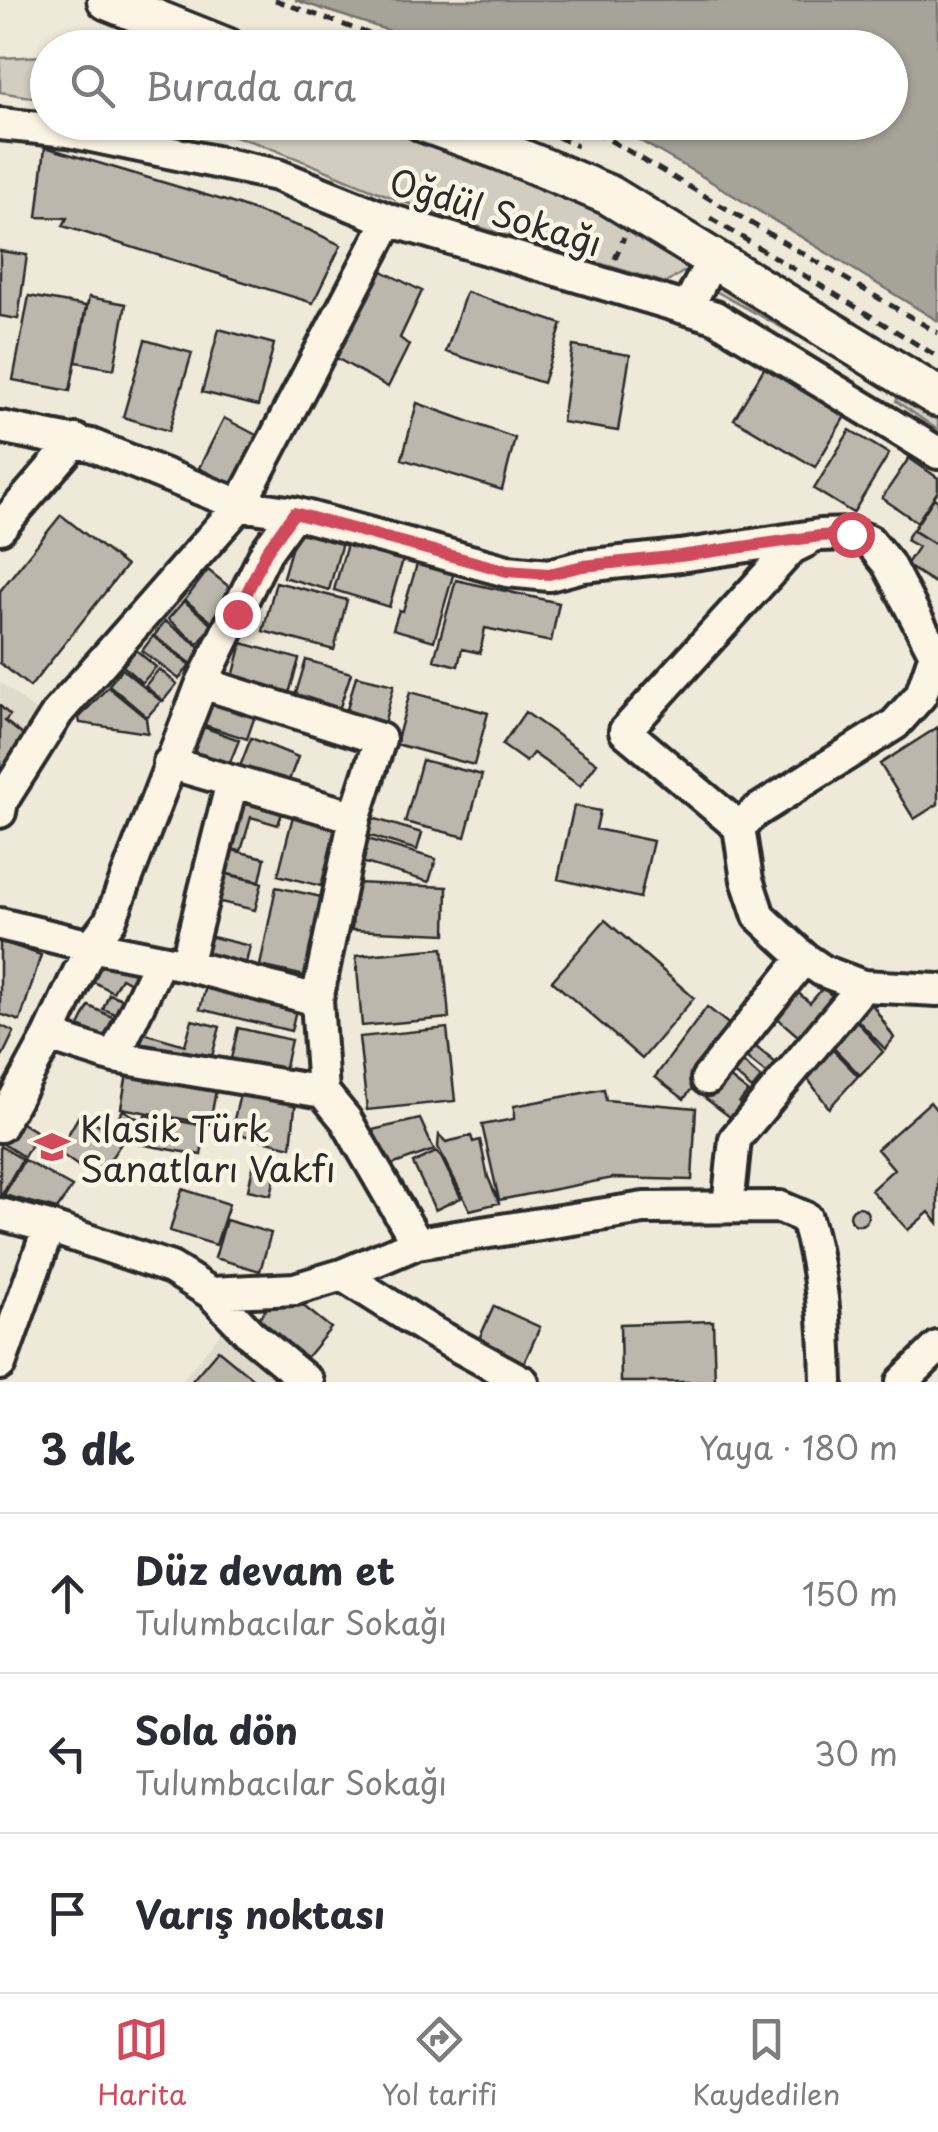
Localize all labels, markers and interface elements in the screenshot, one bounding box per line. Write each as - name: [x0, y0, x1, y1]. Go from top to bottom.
- search box: [30, 30, 908, 140]
- text: Burada ara: [145, 57, 356, 114]
- icon: search: [65, 58, 120, 113]
- street label: Oğdül Sokağı: [383, 154, 609, 268]
- route start: [829, 512, 875, 558]
- route end: [215, 592, 261, 638]
- place label: Klasik Türk Sanatları Vakfı: [80, 1101, 336, 1194]
- school or university icon: Klasik Türk Sanatları Vakfı: [33, 1128, 71, 1166]
- text: 3 dk: [40, 1416, 135, 1479]
- text: Yaya · 180 m: [699, 1423, 898, 1471]
- text: Düz devam et: [135, 1541, 395, 1598]
- icon: ahead: [40, 1566, 95, 1621]
- text: 150 m: [802, 1569, 898, 1617]
- text: Tulumbacılar Sokağı: [135, 1598, 447, 1646]
- text: Sola dön: [135, 1701, 298, 1758]
- icon: left: [40, 1726, 95, 1781]
- text: 30 m: [814, 1729, 898, 1777]
- text: Tulumbacılar Sokağı: [135, 1758, 447, 1806]
- text: Varış noktası: [135, 1885, 385, 1942]
- icon: arrive: [40, 1886, 95, 1941]
- tab: Harita: [98, 2012, 186, 2115]
- tab: Yol tarifi: [381, 2012, 498, 2115]
- tab: Kaydedilen: [693, 2012, 840, 2115]

